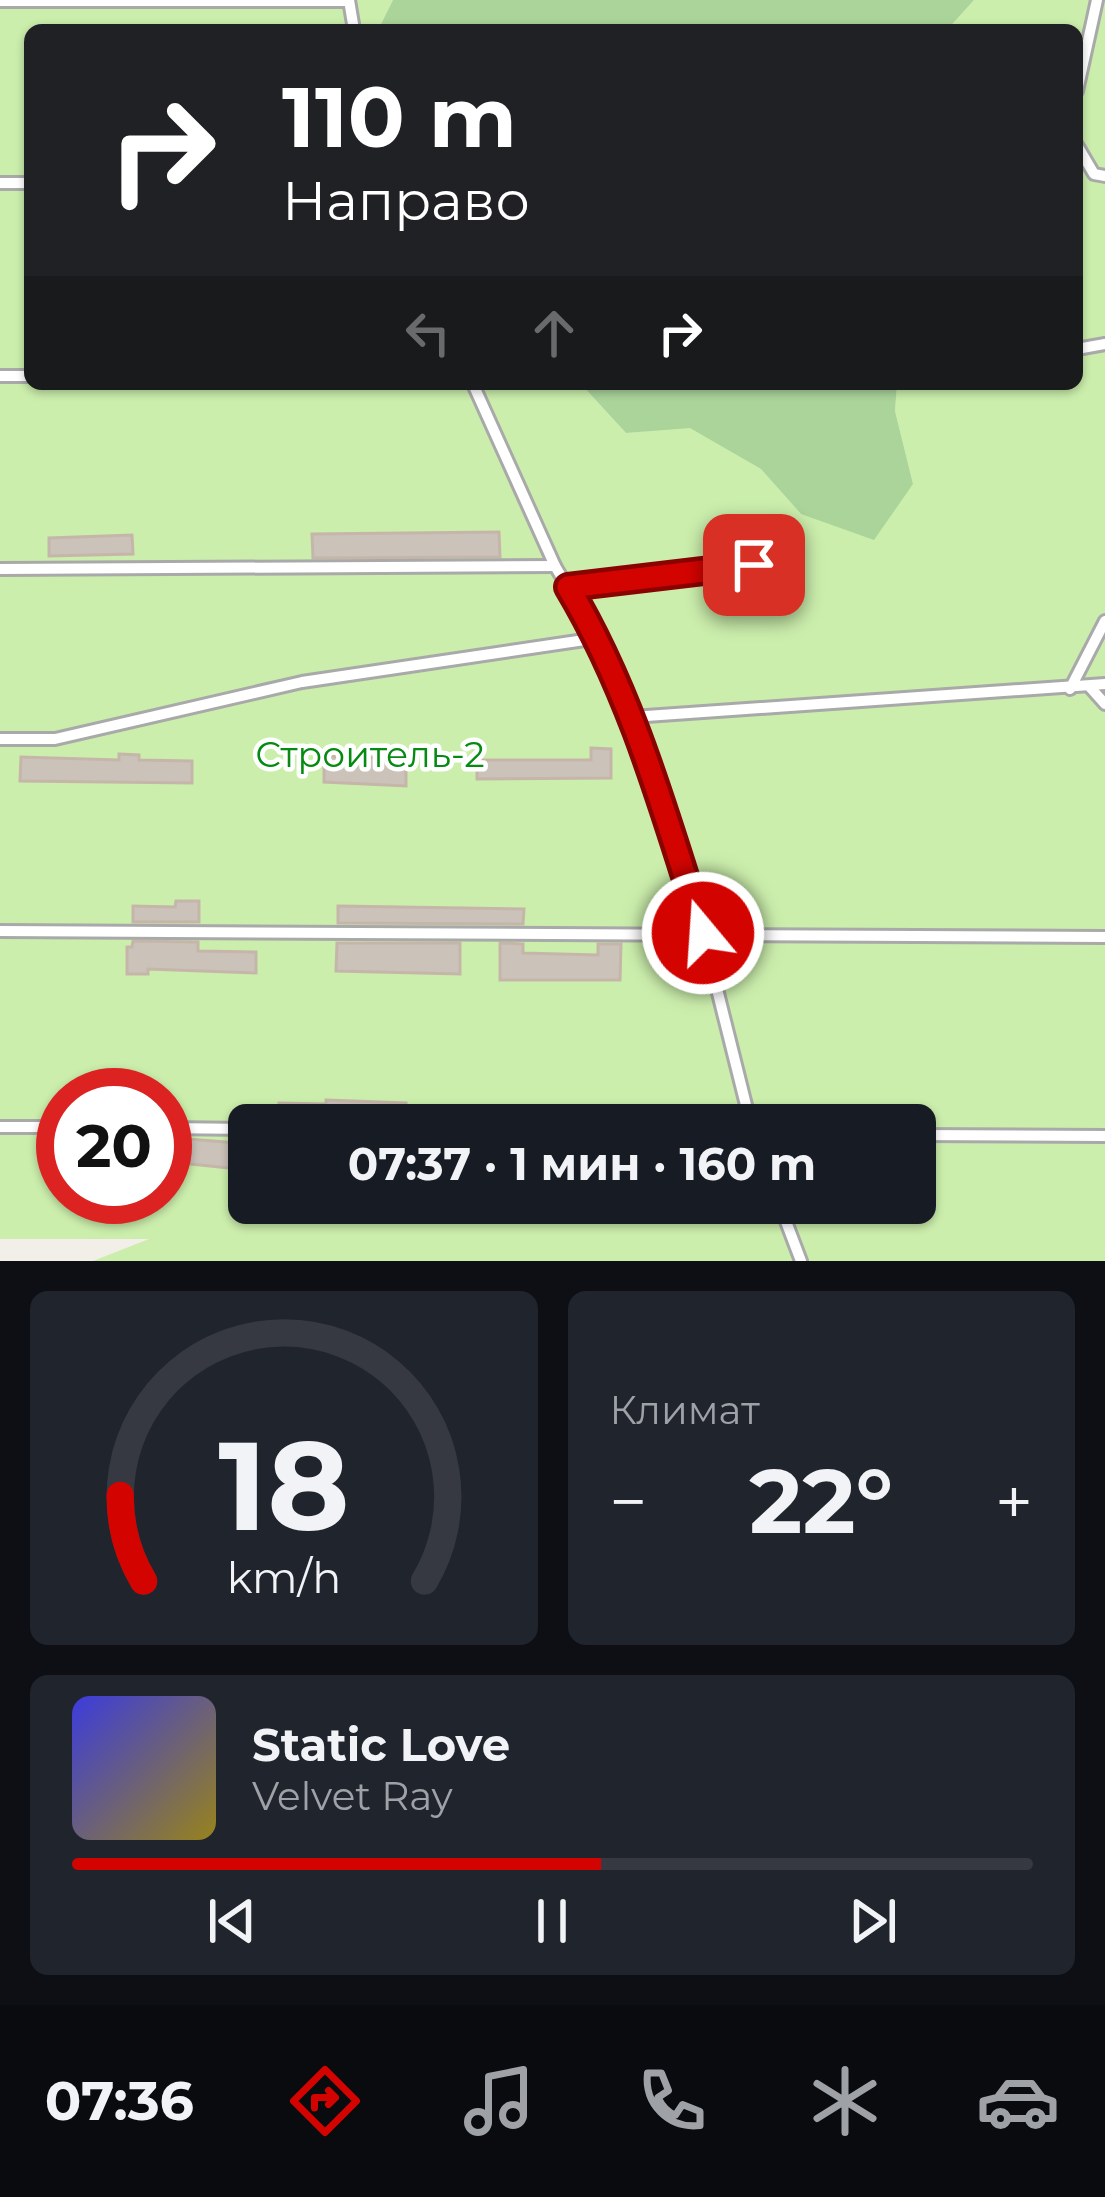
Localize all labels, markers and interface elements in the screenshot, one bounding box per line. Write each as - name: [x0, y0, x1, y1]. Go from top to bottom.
- text: 110 m: [282, 66, 517, 168]
- icon: right: [84, 72, 240, 228]
- text: Направо: [282, 168, 530, 234]
- icon: left: [395, 300, 461, 366]
- icon: ahead: [521, 300, 587, 366]
- icon: right: [647, 300, 713, 366]
- pin: [703, 514, 805, 616]
- icon: arrive: [721, 532, 787, 598]
- park label: Строитель-2: [255, 732, 485, 776]
- position arrow: [640, 870, 766, 996]
- speed limit sign: 20: [36, 1068, 192, 1224]
- text: 07:37 · 1 мин · 160 m: [348, 1136, 816, 1191]
- text: Климат: [610, 1386, 760, 1434]
- text: 18: [218, 1409, 349, 1561]
- text: 22°: [749, 1446, 893, 1556]
- text: −: [610, 1461, 647, 1542]
- text: +: [995, 1461, 1033, 1542]
- text: km/h: [227, 1551, 341, 1604]
- text: Static Love: [252, 1717, 510, 1772]
- text: Velvet Ray: [252, 1772, 453, 1820]
- icon: previous: [199, 1888, 265, 1954]
- icon: pause: [519, 1888, 585, 1954]
- icon: next: [840, 1888, 906, 1954]
- icon: directions: [283, 2059, 367, 2143]
- icon: music: [457, 2059, 541, 2143]
- icon: phone: [630, 2059, 714, 2143]
- icon: climate: [803, 2059, 887, 2143]
- icon: car: [976, 2059, 1060, 2143]
- text: 07:36: [45, 2068, 194, 2134]

